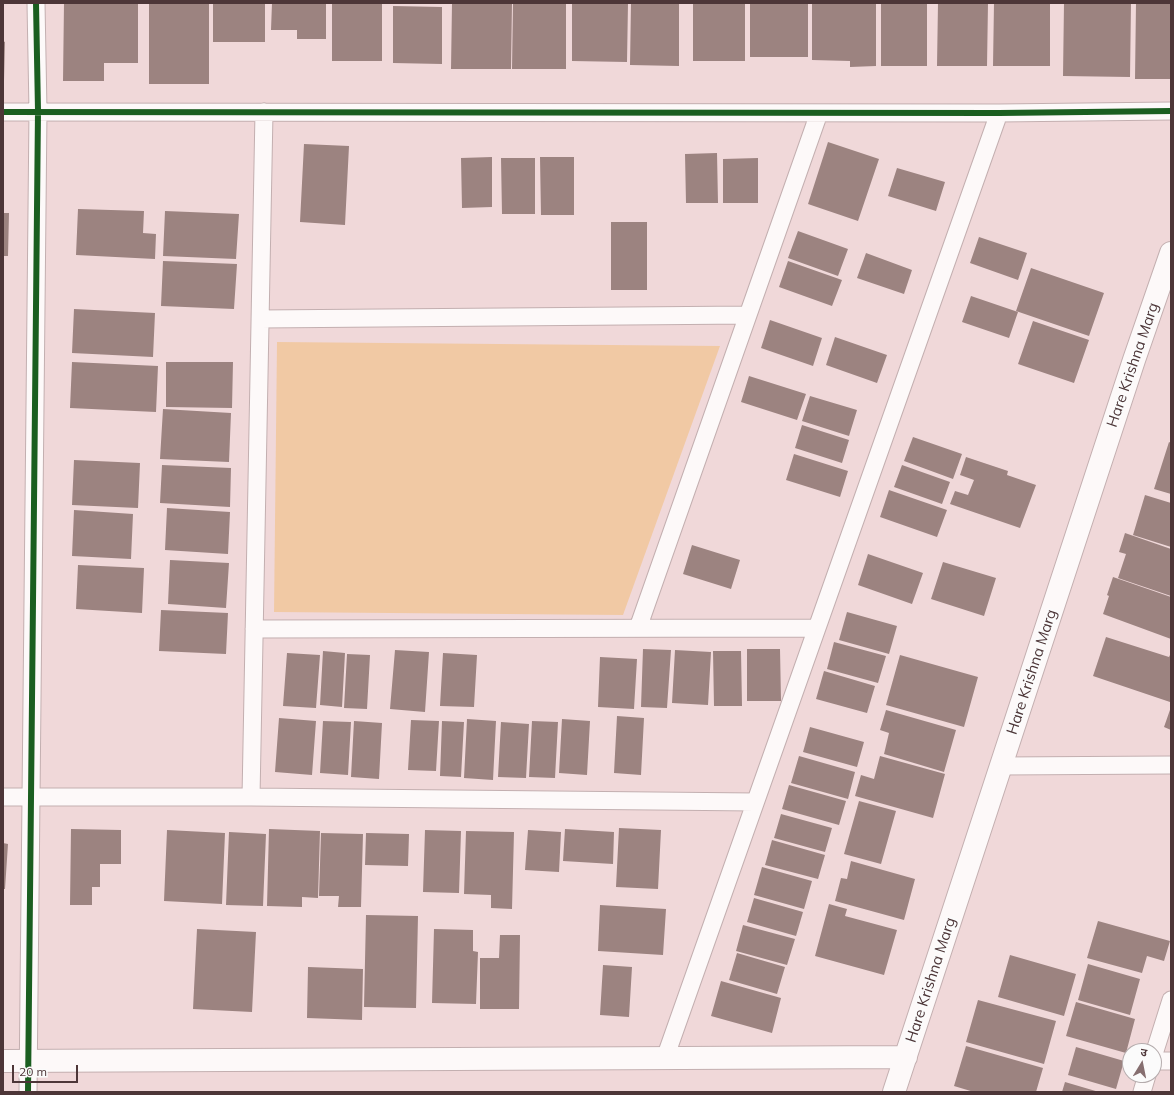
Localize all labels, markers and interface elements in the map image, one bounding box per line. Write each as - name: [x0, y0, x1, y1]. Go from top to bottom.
- street label: Hare Krishna Marg: [1103, 300, 1163, 430]
- street label: Hare Krishna Marg: [1003, 607, 1061, 737]
- street label: Hare Krishna Marg: [902, 915, 960, 1045]
- north arrow: [1122, 1043, 1162, 1083]
- text: उ: [1140, 1045, 1148, 1060]
- scale bar: [14, 1057, 80, 1083]
- text: 20 m: [19, 1064, 47, 1079]

